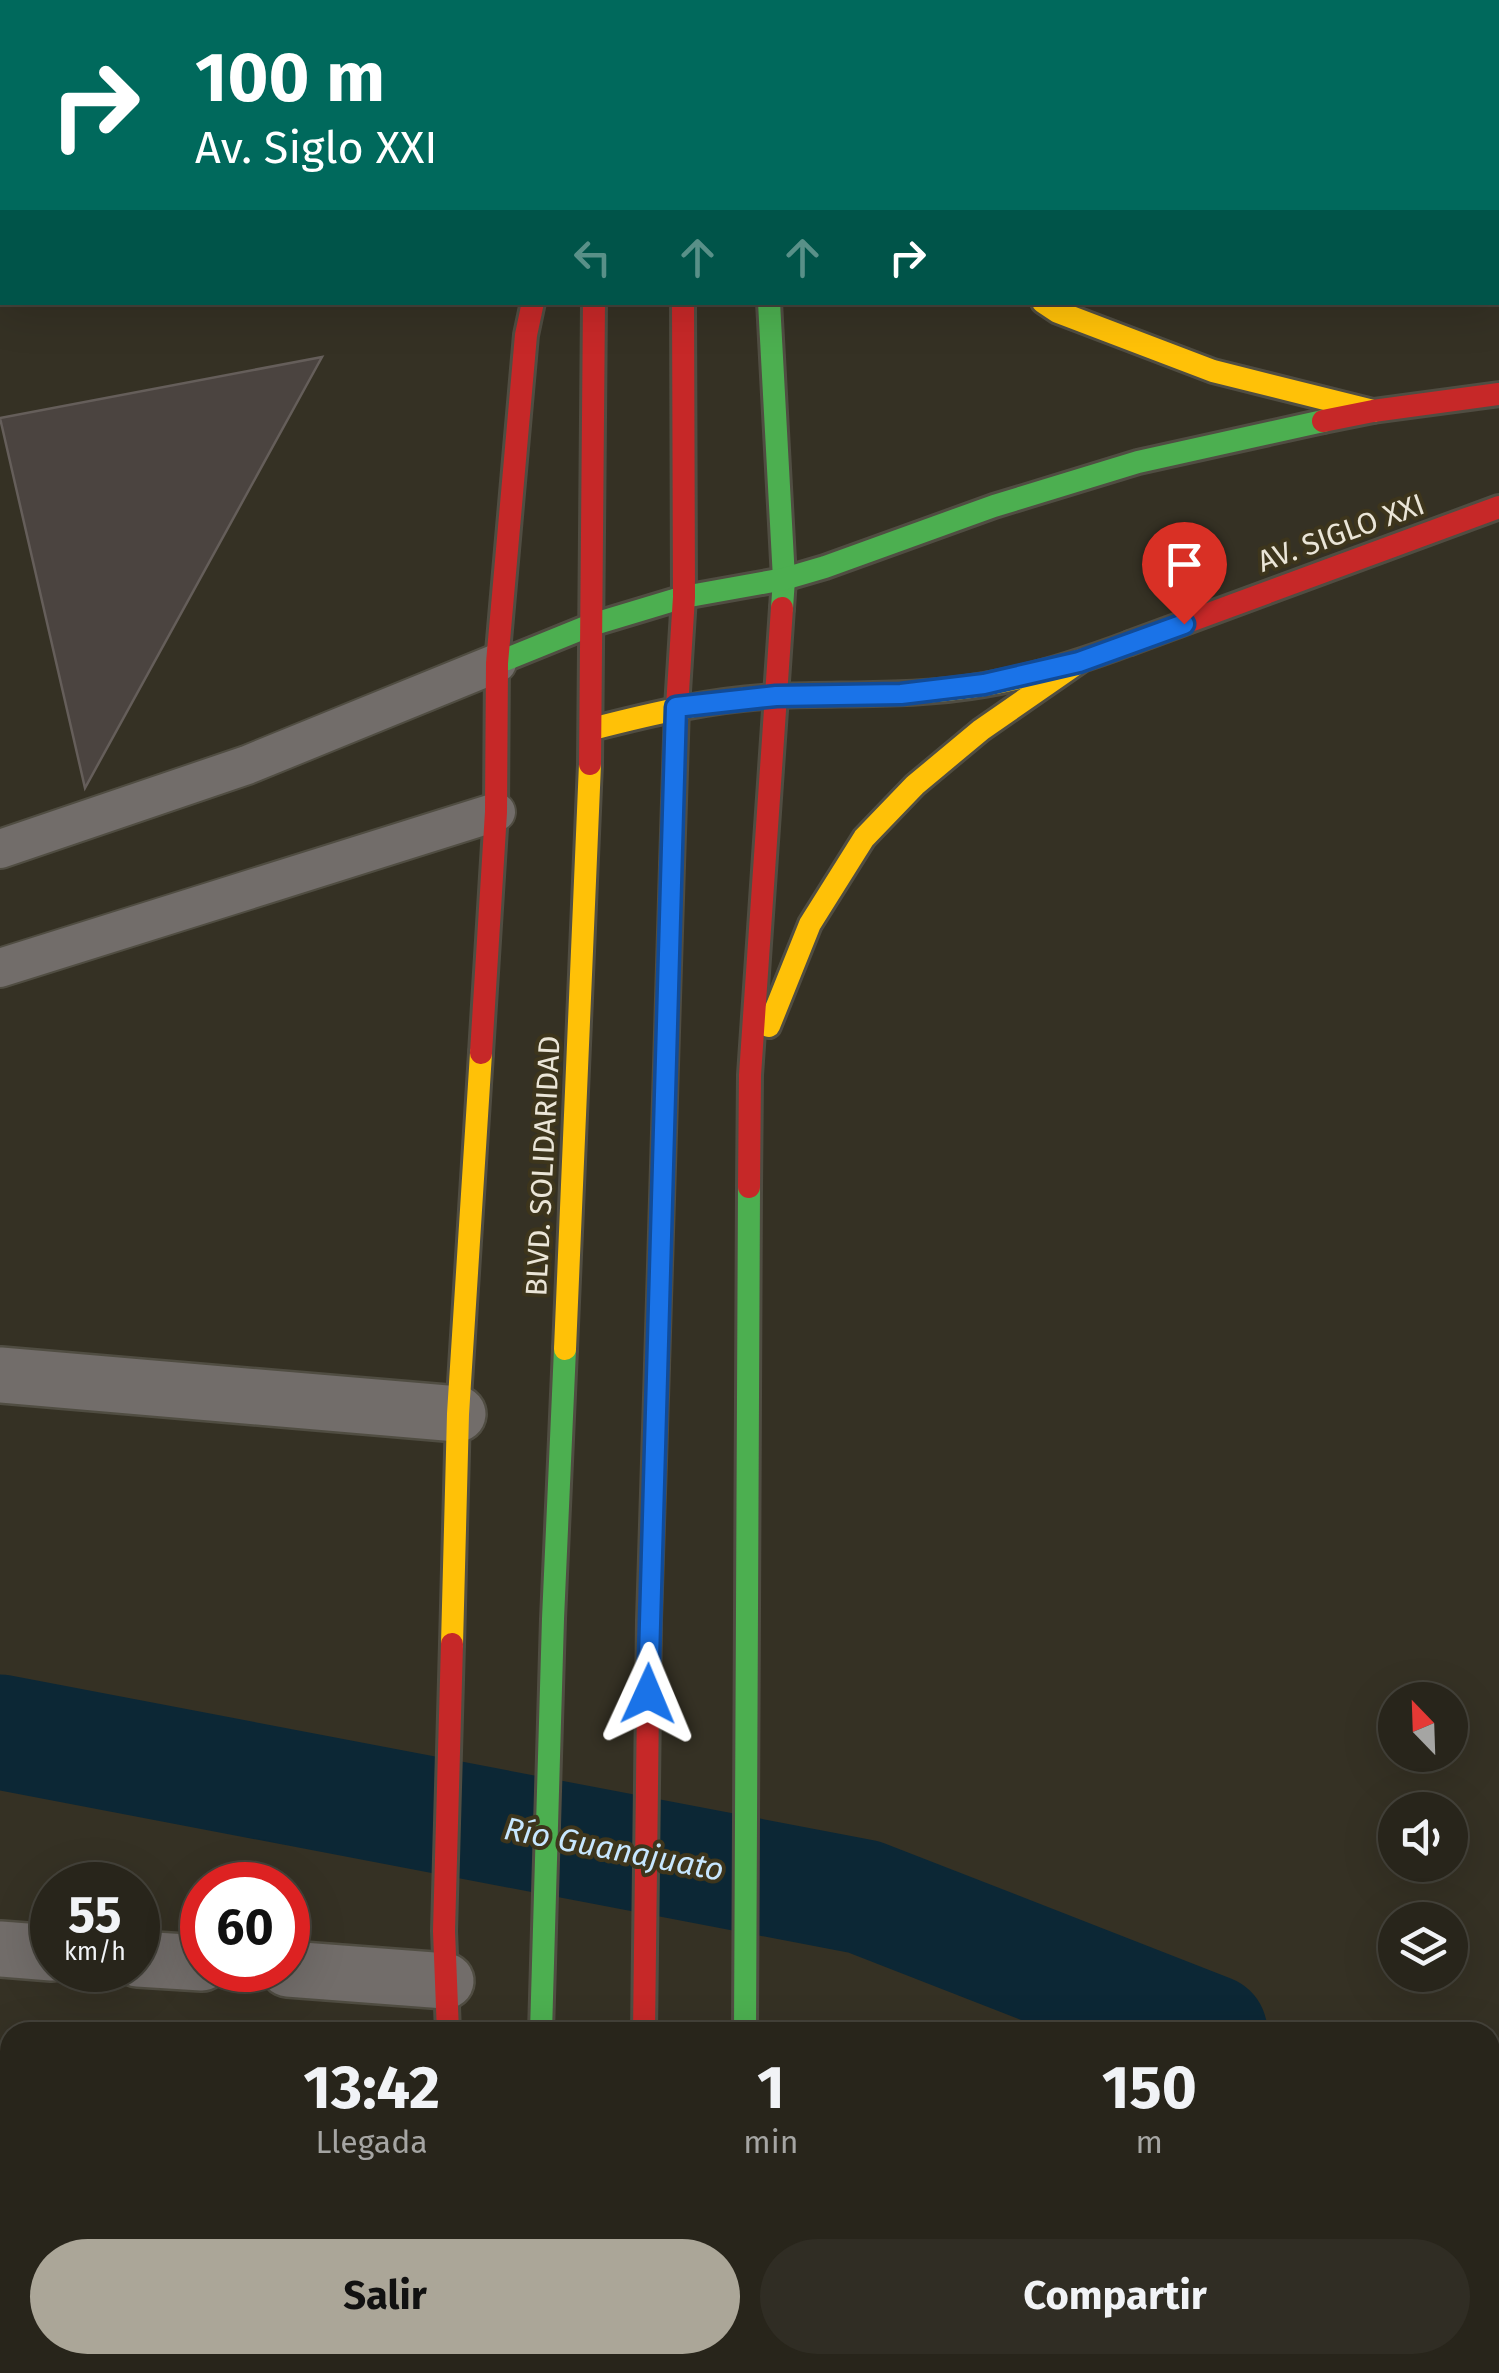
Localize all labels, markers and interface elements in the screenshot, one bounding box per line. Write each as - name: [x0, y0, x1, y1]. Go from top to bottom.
- text: 100 m: [195, 36, 385, 120]
- icon: right: [30, 40, 160, 170]
- text: Av. Siglo XXI: [195, 121, 438, 175]
- icon: left: [565, 230, 620, 285]
- icon: ahead: [670, 230, 725, 285]
- icon: ahead: [775, 230, 830, 285]
- icon: right: [880, 230, 935, 285]
- street label: AV. SIGLO XXI: [1253, 486, 1429, 580]
- pin: [1142, 522, 1227, 625]
- icon: arrive: [1157, 537, 1212, 592]
- street label: BLVD. SOLIDARIDAD: [518, 1035, 568, 1297]
- position arrow: [596, 1642, 700, 1746]
- north arrow: [1378, 1682, 1468, 1772]
- map controls: [1378, 1682, 1468, 1992]
- button: sound: [1378, 1792, 1468, 1882]
- water label: Río Guanajuato: [501, 1809, 727, 1889]
- speed limit sign: 60: [180, 1862, 310, 1992]
- text: 55: [68, 1885, 122, 1945]
- button: layers: [1378, 1902, 1468, 1992]
- text: km/h: [64, 1937, 126, 1967]
- text: 13:42: [303, 2052, 440, 2124]
- text: 1: [757, 2052, 785, 2124]
- text: 150: [1102, 2052, 1197, 2124]
- text: Llegada: [316, 2123, 428, 2161]
- text: min: [743, 2123, 798, 2161]
- text: m: [1136, 2123, 1163, 2161]
- button: Salir: [30, 2239, 740, 2354]
- button: Compartir: [760, 2239, 1470, 2354]

